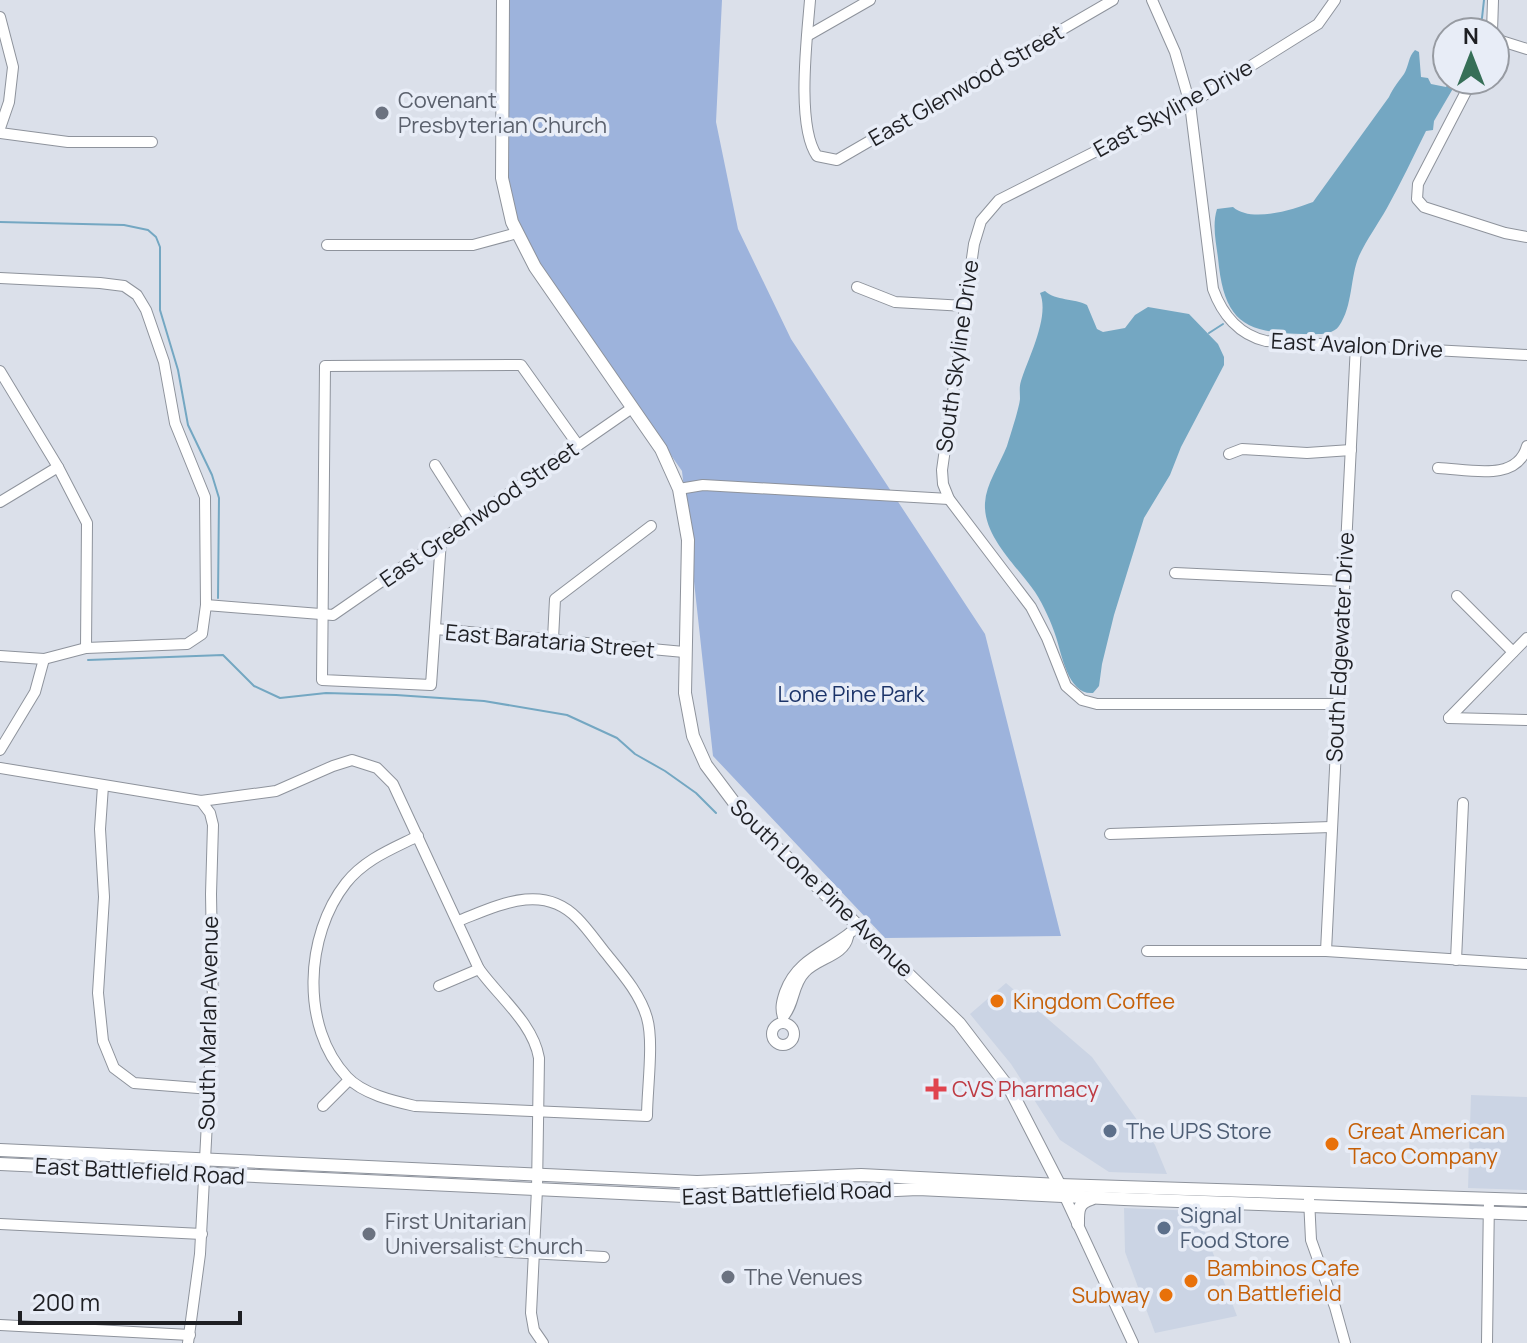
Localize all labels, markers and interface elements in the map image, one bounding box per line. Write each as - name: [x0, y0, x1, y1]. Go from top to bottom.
- north arrow: [1431, 16, 1511, 96]
- street label: East Glenwood Street: [863, 17, 1069, 153]
- text: N: [1463, 21, 1479, 51]
- street label: East Skyline Drive: [1088, 52, 1258, 164]
- place label: Covenant Presbyterian Church: [398, 85, 607, 140]
- marker: Covenant Presbyterian Church: [373, 104, 391, 122]
- street label: South Skyline Drive: [929, 258, 985, 454]
- street label: East Avalon Drive: [1270, 326, 1444, 364]
- street label: East Greenwood Street: [374, 434, 584, 594]
- street label: South Edgewater Drive: [1319, 531, 1361, 763]
- street label: East Barataria Street: [444, 617, 656, 665]
- park label: Lone Pine Park: [777, 679, 926, 709]
- street label: South Lone Pine Avenue: [724, 792, 920, 984]
- street label: South Marlan Avenue: [191, 915, 225, 1131]
- place label: Kingdom Coffee: [1013, 986, 1175, 1016]
- marker: Kingdom Coffee: [988, 992, 1006, 1010]
- place label: CVS Pharmacy: [952, 1074, 1099, 1104]
- marker: CVS Pharmacy: [927, 1080, 945, 1098]
- place label: The UPS Store: [1126, 1116, 1272, 1146]
- place label: Great American Taco Company: [1348, 1116, 1505, 1171]
- marker: The UPS Store: [1101, 1122, 1119, 1140]
- marker: Great American Taco Company: [1323, 1135, 1341, 1153]
- street label: East Battlefield Road: [34, 1151, 246, 1191]
- street label: East Battlefield Road: [681, 1174, 893, 1212]
- place label: Signal Food Store: [1180, 1200, 1290, 1255]
- place label: First Unitarian Universalist Church: [385, 1206, 583, 1261]
- marker: Signal Food Store: [1155, 1219, 1173, 1237]
- marker: First Unitarian Universalist Church: [360, 1225, 378, 1243]
- place label: Bambinos Cafe on Battlefield: [1207, 1253, 1360, 1308]
- place label: The Venues: [744, 1262, 862, 1292]
- marker: The Venues: [719, 1268, 737, 1286]
- marker: Bambinos Cafe on Battlefield: [1182, 1272, 1200, 1290]
- scale bar: [20, 1275, 240, 1325]
- place label: Subway: [1071, 1280, 1150, 1310]
- text: 200 m: [32, 1285, 100, 1318]
- marker: Subway: [1157, 1286, 1175, 1304]

